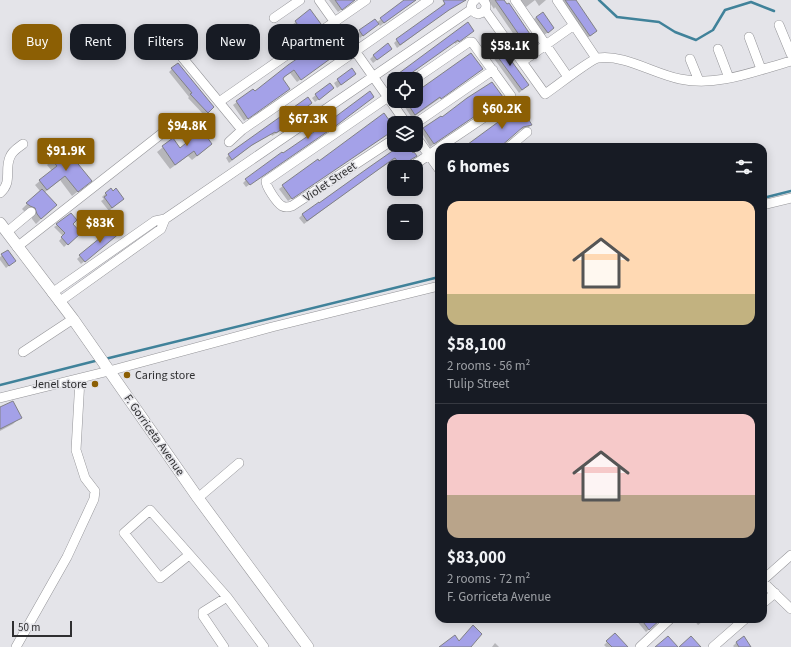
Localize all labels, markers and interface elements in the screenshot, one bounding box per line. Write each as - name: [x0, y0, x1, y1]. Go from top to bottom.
- chip: Buy: [12, 24, 62, 60]
- chip: Rent: [70, 24, 126, 60]
- chip: Filters: [134, 24, 198, 60]
- chip: New: [206, 24, 260, 60]
- chip: Apartment: [268, 24, 359, 60]
- pin: $58.1K: [477, 33, 543, 67]
- text: $58.1K: [490, 37, 530, 55]
- map controls: [387, 72, 423, 240]
- button: locate: [387, 72, 423, 108]
- pin: $60.2K: [469, 96, 535, 130]
- text: $60.2K: [482, 100, 522, 118]
- pin: $67.3K: [275, 106, 341, 140]
- text: $67.3K: [288, 110, 328, 128]
- pin: $94.8K: [154, 113, 220, 147]
- button: layers: [387, 116, 423, 152]
- text: $94.8K: [167, 117, 207, 135]
- pin: $91.9K: [33, 138, 99, 172]
- text: $91.9K: [46, 142, 86, 160]
- text: 6 homes: [447, 155, 509, 179]
- icon: filters: [733, 156, 755, 178]
- street label: Violet Street: [300, 158, 360, 206]
- button: +: [387, 160, 423, 196]
- button: −: [387, 204, 423, 240]
- pin: $83K: [76, 210, 124, 244]
- text: $83K: [86, 214, 114, 232]
- icon: home: [565, 227, 637, 299]
- text: $58,100: [447, 333, 506, 357]
- text: 2 rooms · 56 m²: [447, 357, 530, 375]
- place label: Caring store: [135, 367, 195, 384]
- marker: Caring store: [122, 370, 132, 380]
- text: Tulip Street: [447, 375, 509, 393]
- place label: Jenel store: [32, 376, 87, 393]
- marker: Jenel store: [90, 379, 100, 389]
- street label: F. Gorriceta Avenue: [120, 391, 188, 479]
- icon: home: [565, 440, 637, 512]
- text: $83,000: [447, 546, 506, 570]
- text: 2 rooms · 72 m²: [447, 570, 530, 588]
- text: F. Gorriceta Avenue: [447, 588, 551, 606]
- scale bar: [12, 619, 72, 638]
- text: 50 m: [18, 620, 40, 635]

